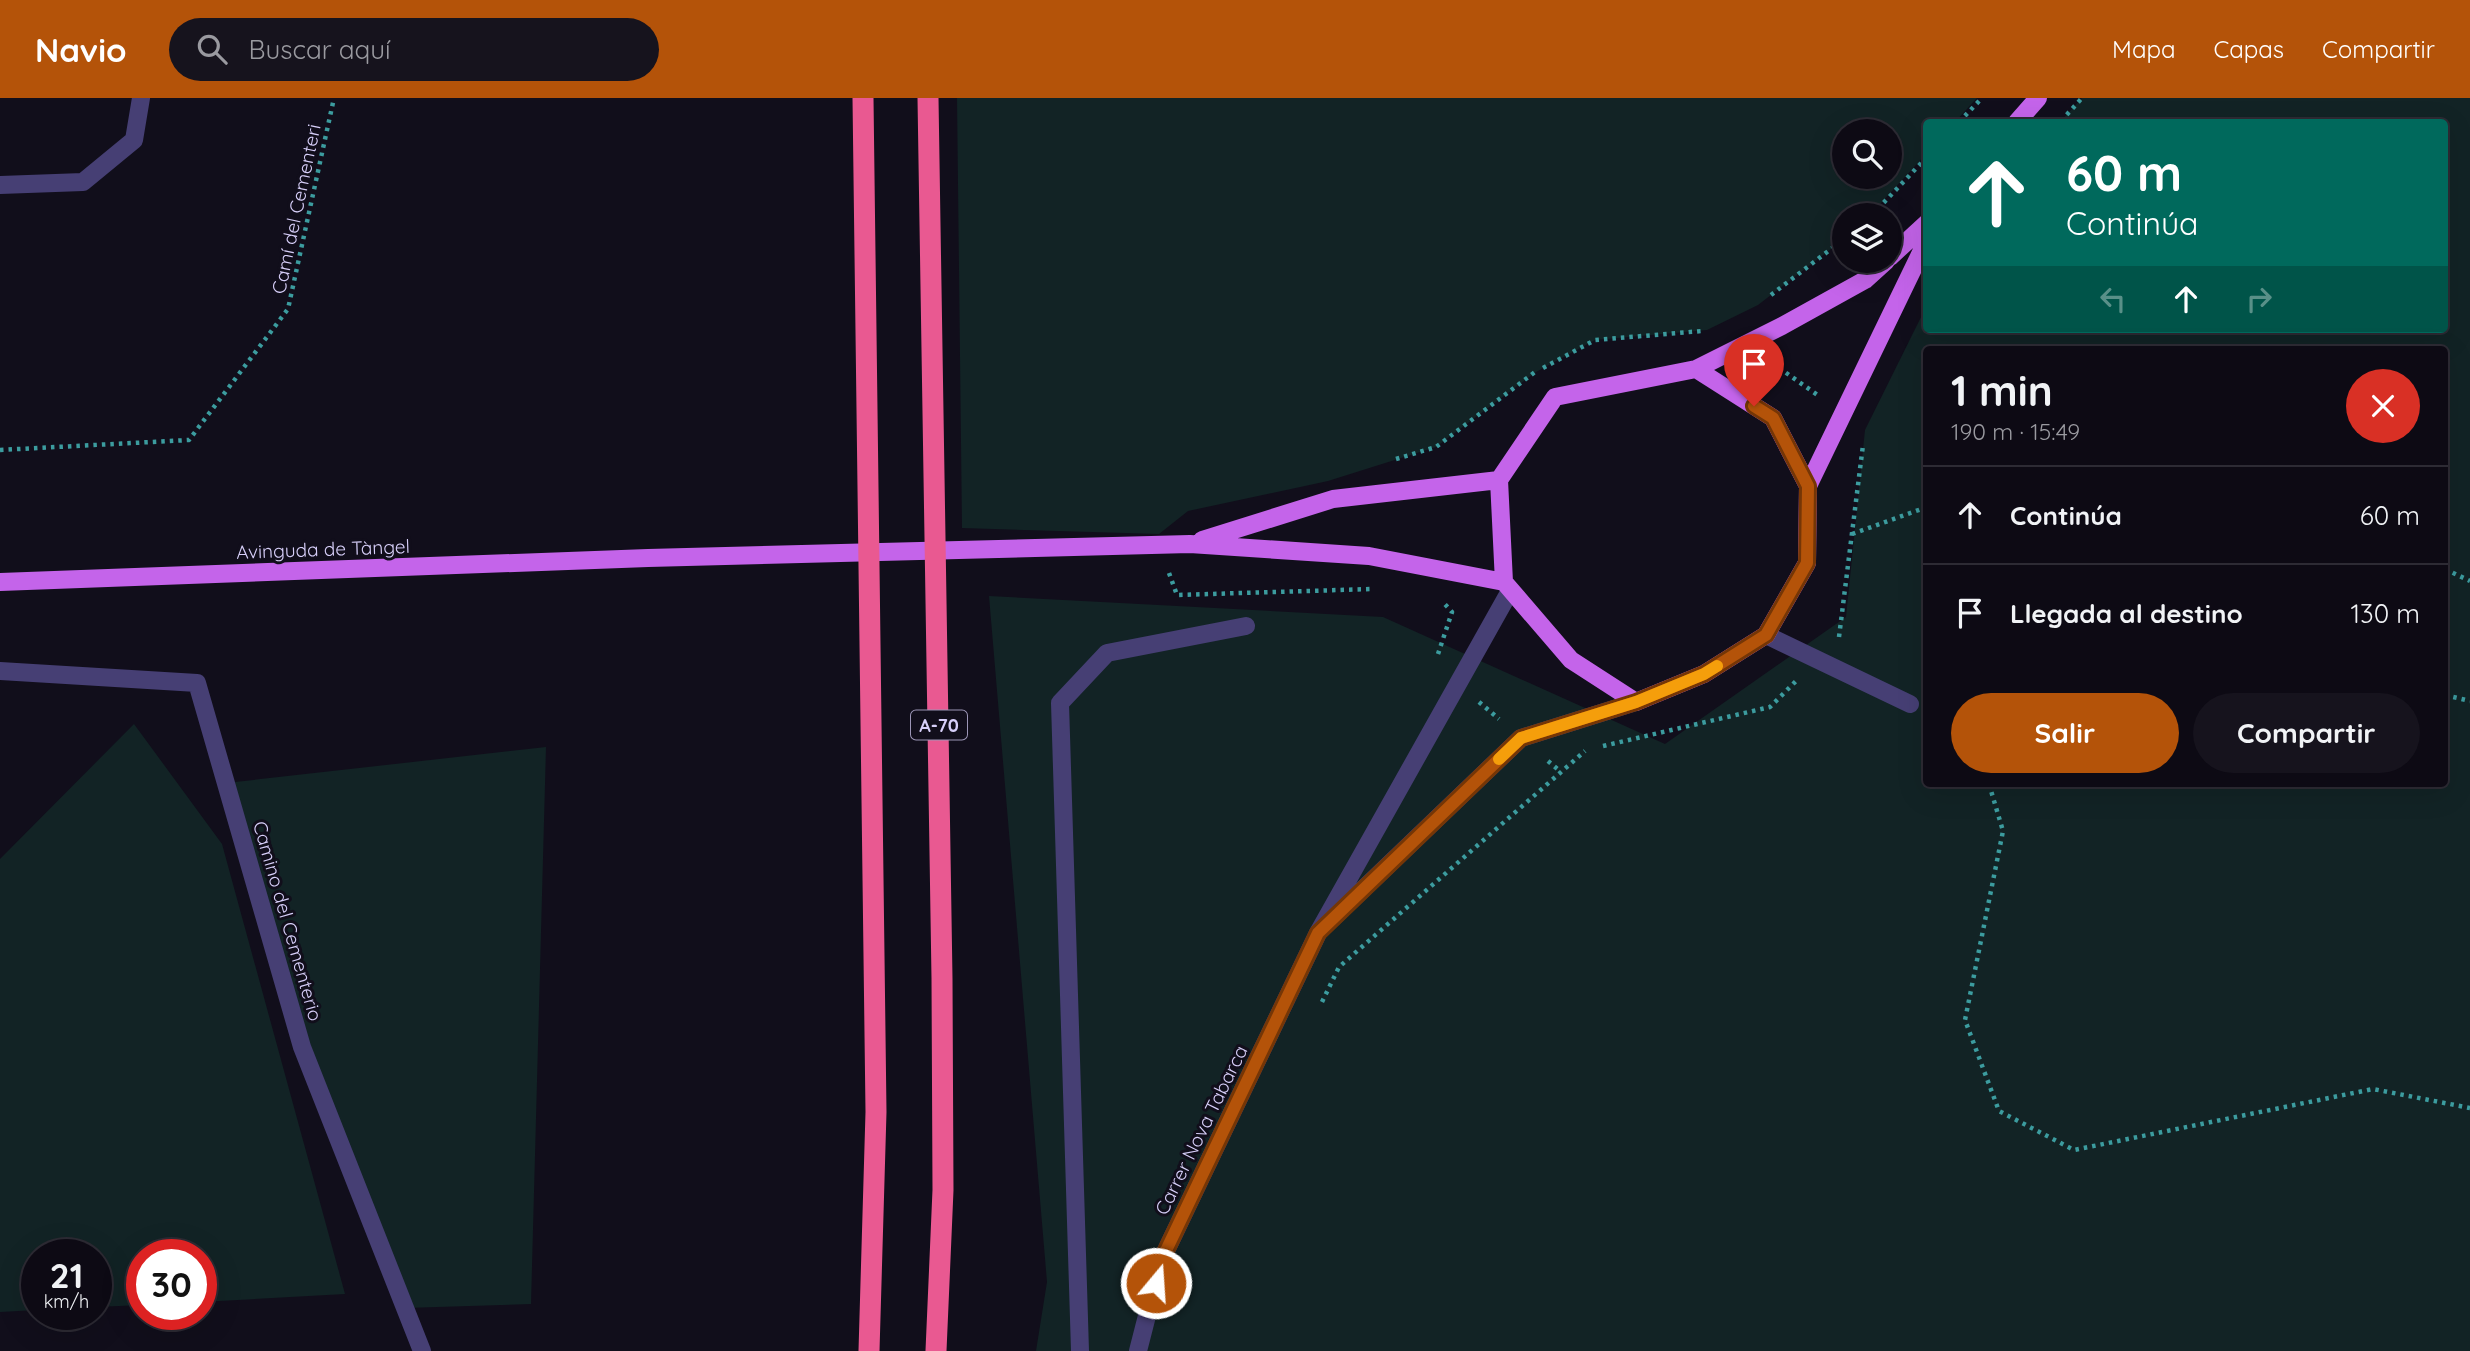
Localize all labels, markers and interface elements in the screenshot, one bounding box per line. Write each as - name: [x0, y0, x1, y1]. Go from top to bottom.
- search box: [169, 18, 659, 81]
- text: Navio: [35, 29, 127, 70]
- icon: search: [193, 30, 231, 68]
- text: Buscar aquí: [249, 33, 391, 66]
- text: Mapa: [2112, 34, 2176, 64]
- text: Capas: [2214, 34, 2284, 64]
- text: Compartir: [2322, 34, 2435, 64]
- map controls: [1832, 119, 1902, 273]
- button: search: [1832, 119, 1902, 189]
- street label: Camí del Cementeri: [266, 122, 326, 296]
- text: 60 m: [2066, 142, 2182, 203]
- icon: ahead: [1951, 147, 2042, 238]
- button: layers: [1832, 203, 1902, 273]
- text: Continúa: [2066, 203, 2199, 243]
- icon: left: [2094, 280, 2132, 318]
- icon: ahead: [2167, 280, 2205, 318]
- icon: right: [2240, 280, 2278, 318]
- pin: [1724, 334, 1784, 406]
- icon: arrive: [1735, 345, 1773, 383]
- text: 1 min: [1951, 364, 2053, 417]
- button: close: [2346, 369, 2420, 443]
- text: 190 m · 15:49: [1951, 417, 2080, 446]
- icon: ahead: [1951, 496, 1989, 534]
- text: Continúa: [2010, 499, 2122, 532]
- text: 60 m: [2360, 499, 2420, 532]
- street label: Avinguda de Tàngel: [236, 534, 410, 564]
- icon: arrive: [1951, 594, 1989, 632]
- text: Llegada al destino: [2010, 597, 2243, 630]
- text: 130 m: [2350, 597, 2420, 630]
- button: Salir: [1951, 693, 2179, 773]
- button: Compartir: [2193, 693, 2420, 773]
- road number: A-70: [911, 710, 967, 740]
- street label: Camino del Cementerio: [248, 818, 328, 1024]
- street label: Carrer Nova Tabarca: [1150, 1041, 1252, 1219]
- speed limit sign: 30: [126, 1239, 217, 1330]
- position arrow: [1119, 1246, 1193, 1320]
- text: 21: [50, 1253, 83, 1297]
- text: km/h: [44, 1290, 89, 1313]

